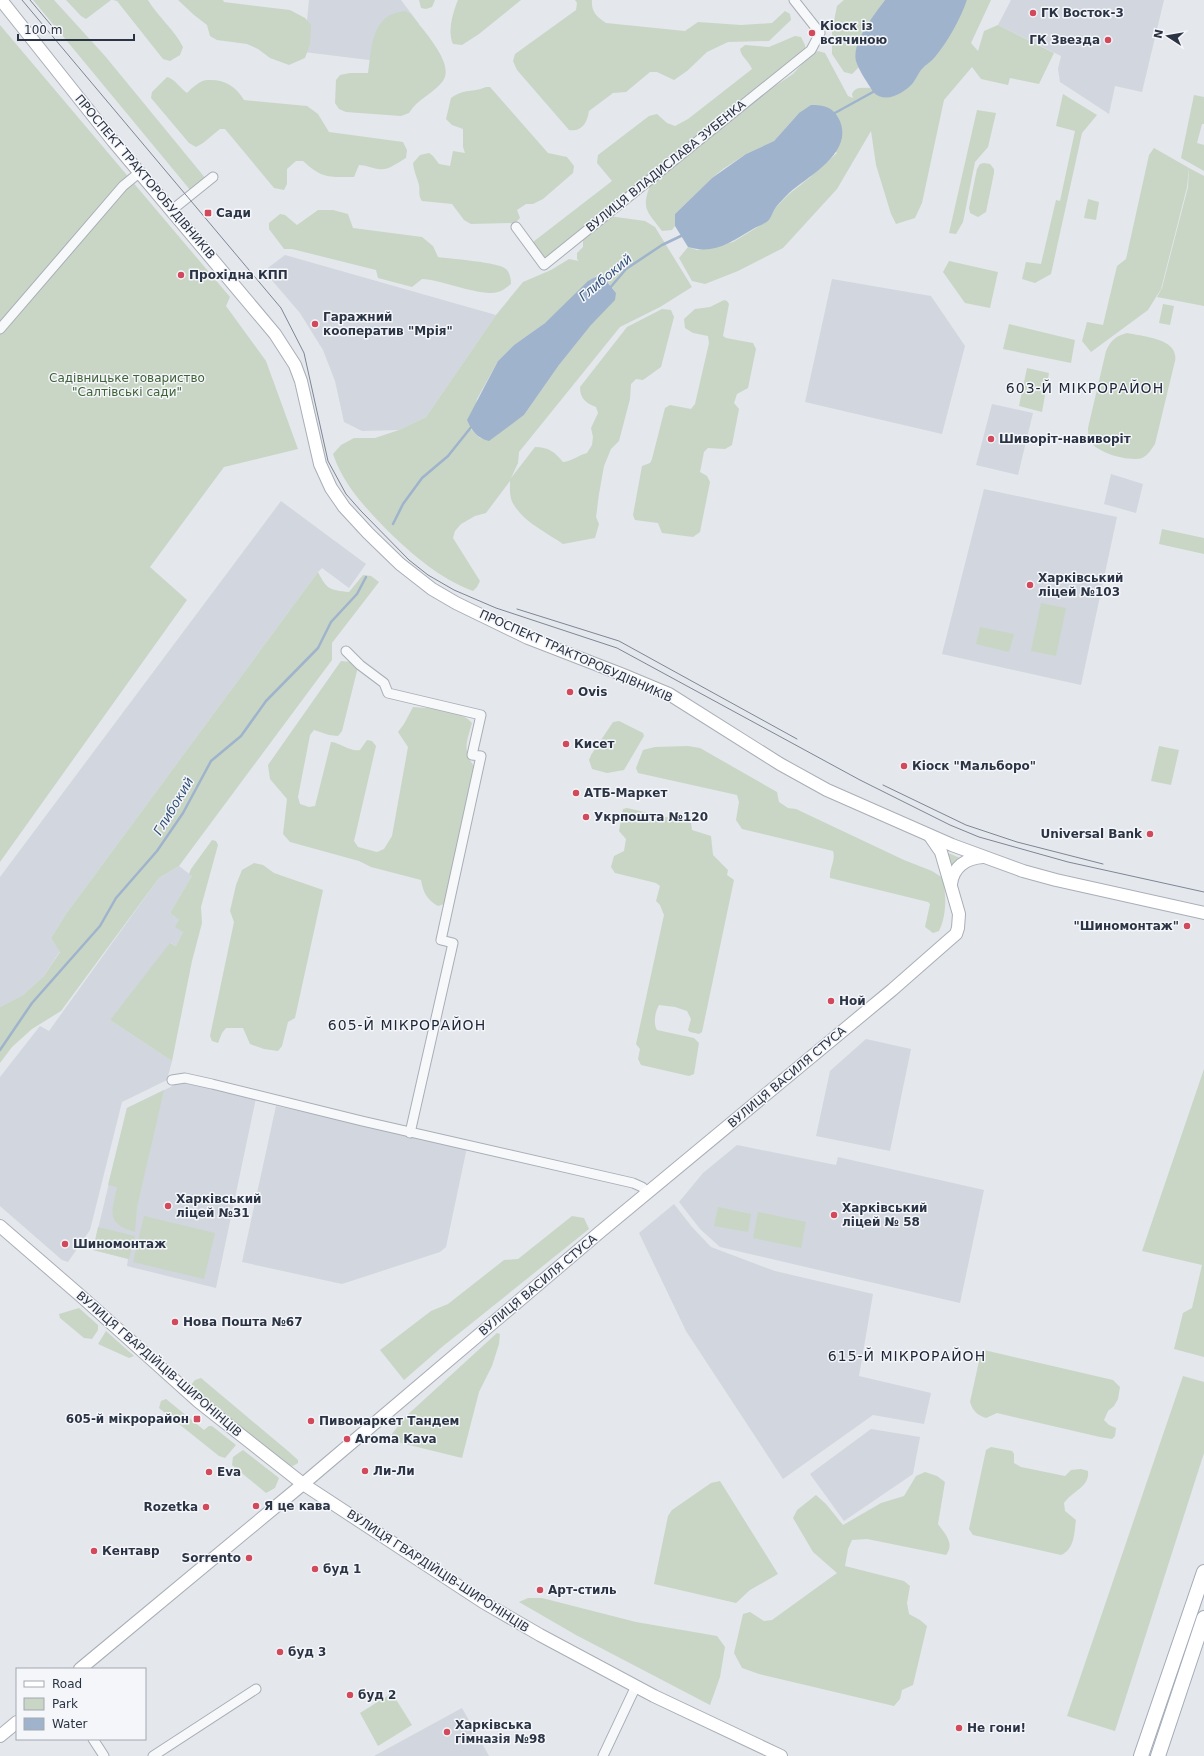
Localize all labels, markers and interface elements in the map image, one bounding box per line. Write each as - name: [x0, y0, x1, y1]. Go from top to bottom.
- place label: ГК Восток-3: [1041, 6, 1124, 20]
- marker: ГК Восток-3: [1028, 8, 1038, 18]
- scale bar: [18, 16, 134, 42]
- north arrow: [1148, 16, 1188, 56]
- place label: Кіоск із всячиною: [820, 19, 888, 47]
- text: 100 m: [24, 23, 62, 37]
- marker: Кіоск із всячиною: [807, 28, 817, 38]
- text: N: [1151, 28, 1166, 40]
- place label: ГК Звезда: [1029, 33, 1100, 47]
- marker: ГК Звезда: [1103, 35, 1113, 45]
- street label: ПРОСПЕКТ ТРАКТОРОБУДІВНИКІВ: [72, 92, 218, 262]
- street label: ВУЛИЦЯ ВЛАДИСЛАВА ЗУБЕНКА: [583, 97, 749, 235]
- place label: Сади: [216, 206, 251, 220]
- marker: Сади: [203, 208, 213, 218]
- water label: Глибокий: [576, 251, 635, 304]
- place label: Прохідна КПП: [189, 268, 288, 282]
- marker: Прохідна КПП: [176, 270, 186, 280]
- place label: Гаражний кооператив "Мрія": [323, 310, 453, 338]
- marker: Гаражний кооператив "Мрія": [310, 319, 320, 329]
- park label: Садівницьке товариство "Салтівські сади": [49, 371, 205, 399]
- district label: 603-Й МІКРОРАЙОН: [1006, 379, 1164, 396]
- place label: Шиворіт-навиворіт: [999, 432, 1131, 446]
- marker: Шиворіт-навиворіт: [986, 434, 996, 444]
- place label: Харківський ліцей №103: [1038, 571, 1123, 599]
- marker: Харківський ліцей №103: [1025, 580, 1035, 590]
- street label: ПРОСПЕКТ ТРАКТОРОБУДІВНИКІВ: [477, 607, 675, 705]
- place label: Ovis: [578, 685, 607, 699]
- marker: Ovis: [565, 687, 575, 697]
- place label: Кисет: [574, 737, 614, 751]
- marker: Кисет: [561, 739, 571, 749]
- place label: Кіоск "Мальборо": [912, 759, 1036, 773]
- marker: Кіоск "Мальборо": [899, 761, 909, 771]
- water label: Глибокий: [150, 775, 197, 838]
- place label: АТБ-Маркет: [584, 786, 668, 800]
- marker: АТБ-Маркет: [571, 788, 581, 798]
- place label: Укрпошта №120: [594, 810, 708, 824]
- marker: Укрпошта №120: [581, 812, 591, 822]
- place label: Universal Bank: [1040, 827, 1143, 841]
- marker: Universal Bank: [1145, 829, 1155, 839]
- place label: "Шиномонтаж": [1073, 919, 1179, 933]
- marker: "Шиномонтаж": [1182, 921, 1192, 931]
- place label: Ной: [839, 994, 866, 1008]
- marker: Ной: [826, 996, 836, 1006]
- district label: 605-Й МІКРОРАЙОН: [328, 1016, 486, 1033]
- street label: ВУЛИЦЯ ВАСИЛЯ СТУСА: [725, 1023, 849, 1130]
- place label: Харківський ліцей №31: [176, 1192, 261, 1220]
- marker: Харківський ліцей №31: [163, 1201, 173, 1211]
- place label: Харківський ліцей № 58: [842, 1201, 927, 1229]
- marker: Харківський ліцей № 58: [829, 1210, 839, 1220]
- street label: ВУЛИЦЯ ВАСИЛЯ СТУСА: [476, 1231, 600, 1338]
- place label: Шиномонтаж: [73, 1237, 166, 1251]
- marker: Шиномонтаж: [60, 1239, 70, 1249]
- street label: ВУЛИЦЯ ГВАРДІЙЦІВ-ШИРОНІНЦІВ: [73, 1288, 245, 1440]
- place label: Нова Пошта №67: [183, 1315, 303, 1329]
- marker: Нова Пошта №67: [170, 1317, 180, 1327]
- district label: 615-Й МІКРОРАЙОН: [828, 1347, 986, 1364]
- place label: 605-й мікрорайон: [66, 1412, 189, 1426]
- marker: 605-й мікрорайон: [192, 1414, 202, 1424]
- place label: Пивомаркет Тандем: [319, 1414, 459, 1428]
- marker: Пивомаркет Тандем: [306, 1416, 316, 1426]
- place label: Aroma Kava: [355, 1432, 437, 1446]
- marker: Aroma Kava: [342, 1434, 352, 1444]
- place label: Ли-Ли: [373, 1464, 415, 1478]
- place label: Eva: [217, 1465, 241, 1479]
- marker: Ли-Ли: [360, 1466, 370, 1476]
- marker: Eva: [204, 1467, 214, 1477]
- place label: Я це кава: [264, 1499, 331, 1513]
- place label: Rozetka: [144, 1500, 198, 1514]
- marker: Я це кава: [251, 1501, 261, 1511]
- marker: Rozetka: [201, 1502, 211, 1512]
- street label: ВУЛИЦЯ ГВАРДІЙЦІВ-ШИРОНІНЦІВ: [344, 1506, 532, 1635]
- place label: Кентавр: [102, 1544, 160, 1558]
- marker: Кентавр: [89, 1546, 99, 1556]
- place label: Sorrento: [182, 1551, 241, 1565]
- marker: Sorrento: [244, 1553, 254, 1563]
- place label: буд 1: [323, 1562, 361, 1576]
- marker: буд 1: [310, 1564, 320, 1574]
- place label: Арт-стиль: [548, 1583, 617, 1597]
- marker: Арт-стиль: [535, 1585, 545, 1595]
- place label: буд 3: [288, 1645, 326, 1659]
- marker: буд 3: [275, 1647, 285, 1657]
- legend: [16, 1668, 146, 1740]
- text: Road: [52, 1677, 82, 1691]
- place label: буд 2: [358, 1688, 396, 1702]
- marker: буд 2: [345, 1690, 355, 1700]
- text: Park: [52, 1697, 78, 1711]
- text: Water: [52, 1717, 88, 1731]
- place label: Харківська гімназія №98: [455, 1718, 546, 1746]
- place label: Не гони!: [967, 1721, 1026, 1735]
- marker: Не гони!: [954, 1723, 964, 1733]
- marker: Харківська гімназія №98: [442, 1727, 452, 1737]

